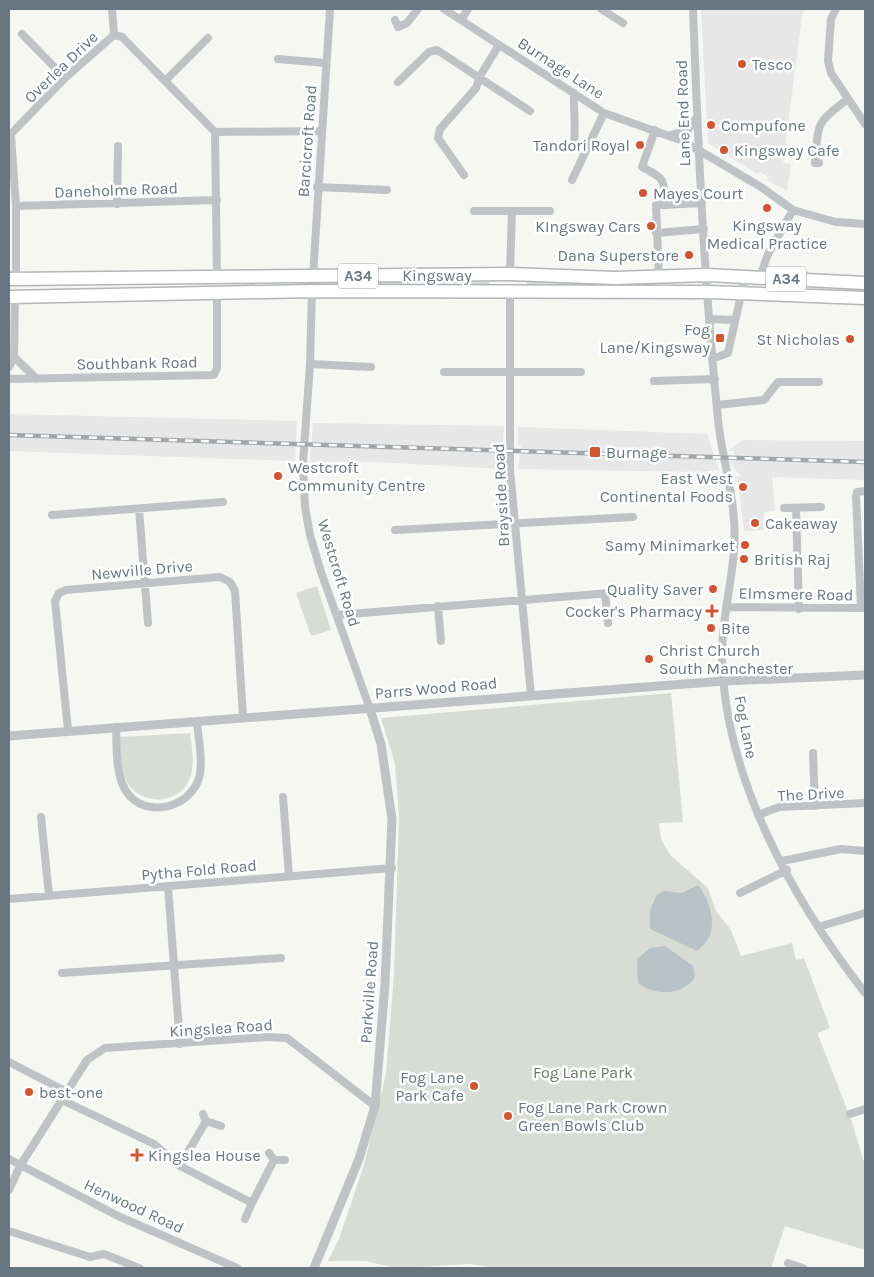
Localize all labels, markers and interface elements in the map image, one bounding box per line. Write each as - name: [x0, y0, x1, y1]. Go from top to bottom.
- street label: Overlea Drive: [20, 27, 102, 107]
- street label: Burnage Lane: [514, 33, 608, 103]
- place label: Tesco: [752, 55, 792, 74]
- marker: Tesco: [736, 58, 748, 70]
- street label: Lane End Road: [672, 59, 694, 167]
- street label: Barcicroft Road: [294, 84, 320, 198]
- place label: Compufone: [721, 116, 806, 135]
- marker: Compufone: [705, 119, 717, 131]
- place label: Tandori Royal: [533, 136, 630, 155]
- marker: Tandori Royal: [634, 139, 646, 151]
- place label: Kingsway Cafe: [734, 141, 840, 160]
- marker: Kingsway Cafe: [718, 144, 730, 156]
- street label: Daneholme Road: [54, 178, 178, 202]
- place label: Mayes Court: [653, 184, 743, 203]
- marker: Mayes Court: [637, 187, 649, 199]
- marker: Kingsway Medical Practice: [761, 202, 773, 214]
- place label: Kingsway Medical Practice: [707, 216, 827, 253]
- place label: KIngsway Cars: [535, 217, 641, 236]
- marker: KIngsway Cars: [645, 220, 657, 232]
- place label: Dana Superstore: [557, 246, 679, 265]
- marker: Dana Superstore: [683, 249, 695, 261]
- road number: A34: [338, 264, 378, 288]
- street label: Kingsway: [402, 266, 472, 285]
- road number: A34: [766, 266, 806, 292]
- place label: Fog Lane/Kingsway: [600, 320, 711, 357]
- place label: St Nicholas: [756, 330, 840, 349]
- marker: Fog Lane/Kingsway: [714, 332, 726, 344]
- marker: St Nicholas: [844, 333, 856, 345]
- street label: Southbank Road: [76, 352, 198, 374]
- street label: Brayside Road: [489, 443, 513, 547]
- place label: Burnage: [606, 443, 667, 462]
- marker: Burnage: [588, 445, 602, 459]
- place label: Westcroft Community Centre: [288, 458, 426, 495]
- place label: East West Continental Foods: [600, 469, 733, 506]
- marker: Westcroft Community Centre: [272, 470, 284, 482]
- marker: East West Continental Foods: [737, 481, 749, 493]
- place label: Cakeaway: [765, 514, 838, 533]
- street label: Westcroft Road: [314, 517, 364, 629]
- marker: Cakeaway: [749, 517, 761, 529]
- place label: Samy Minimarket: [605, 536, 735, 555]
- marker: Samy Minimarket: [739, 539, 751, 551]
- place label: British Raj: [754, 550, 831, 569]
- marker: British Raj: [738, 553, 750, 565]
- street label: Newville Drive: [90, 556, 194, 584]
- place label: Quality Saver: [607, 580, 703, 599]
- marker: Quality Saver: [707, 583, 719, 595]
- street label: Elmsmere Road: [739, 584, 853, 604]
- place label: Cocker's Pharmacy: [565, 602, 703, 621]
- marker: Cocker's Pharmacy: [706, 605, 718, 617]
- place label: Bite: [721, 619, 750, 638]
- marker: Bite: [705, 622, 717, 634]
- place label: Christ Church South Manchester: [659, 641, 793, 678]
- marker: Christ Church South Manchester: [643, 653, 655, 665]
- street label: Parrs Wood Road: [374, 673, 498, 703]
- street label: Fog Lane: [731, 694, 761, 760]
- street label: The Drive: [777, 783, 845, 805]
- street label: Pytha Fold Road: [140, 855, 258, 885]
- street label: Parkville Road: [356, 940, 382, 1044]
- street label: Kingslea Road: [169, 1015, 273, 1041]
- park label: Fog Lane Park: [533, 1063, 633, 1082]
- place label: Fog Lane Park Cafe: [395, 1068, 464, 1105]
- marker: Fog Lane Park Cafe: [468, 1080, 480, 1092]
- place label: best-one: [39, 1083, 103, 1102]
- marker: best-one: [23, 1086, 35, 1098]
- place label: Fog Lane Park Crown Green Bowls Club: [518, 1098, 667, 1135]
- marker: Fog Lane Park Crown Green Bowls Club: [502, 1110, 514, 1122]
- place label: Kingslea House: [148, 1146, 261, 1165]
- marker: Kingslea House: [130, 1148, 144, 1162]
- street label: Henwood Road: [81, 1175, 187, 1237]

